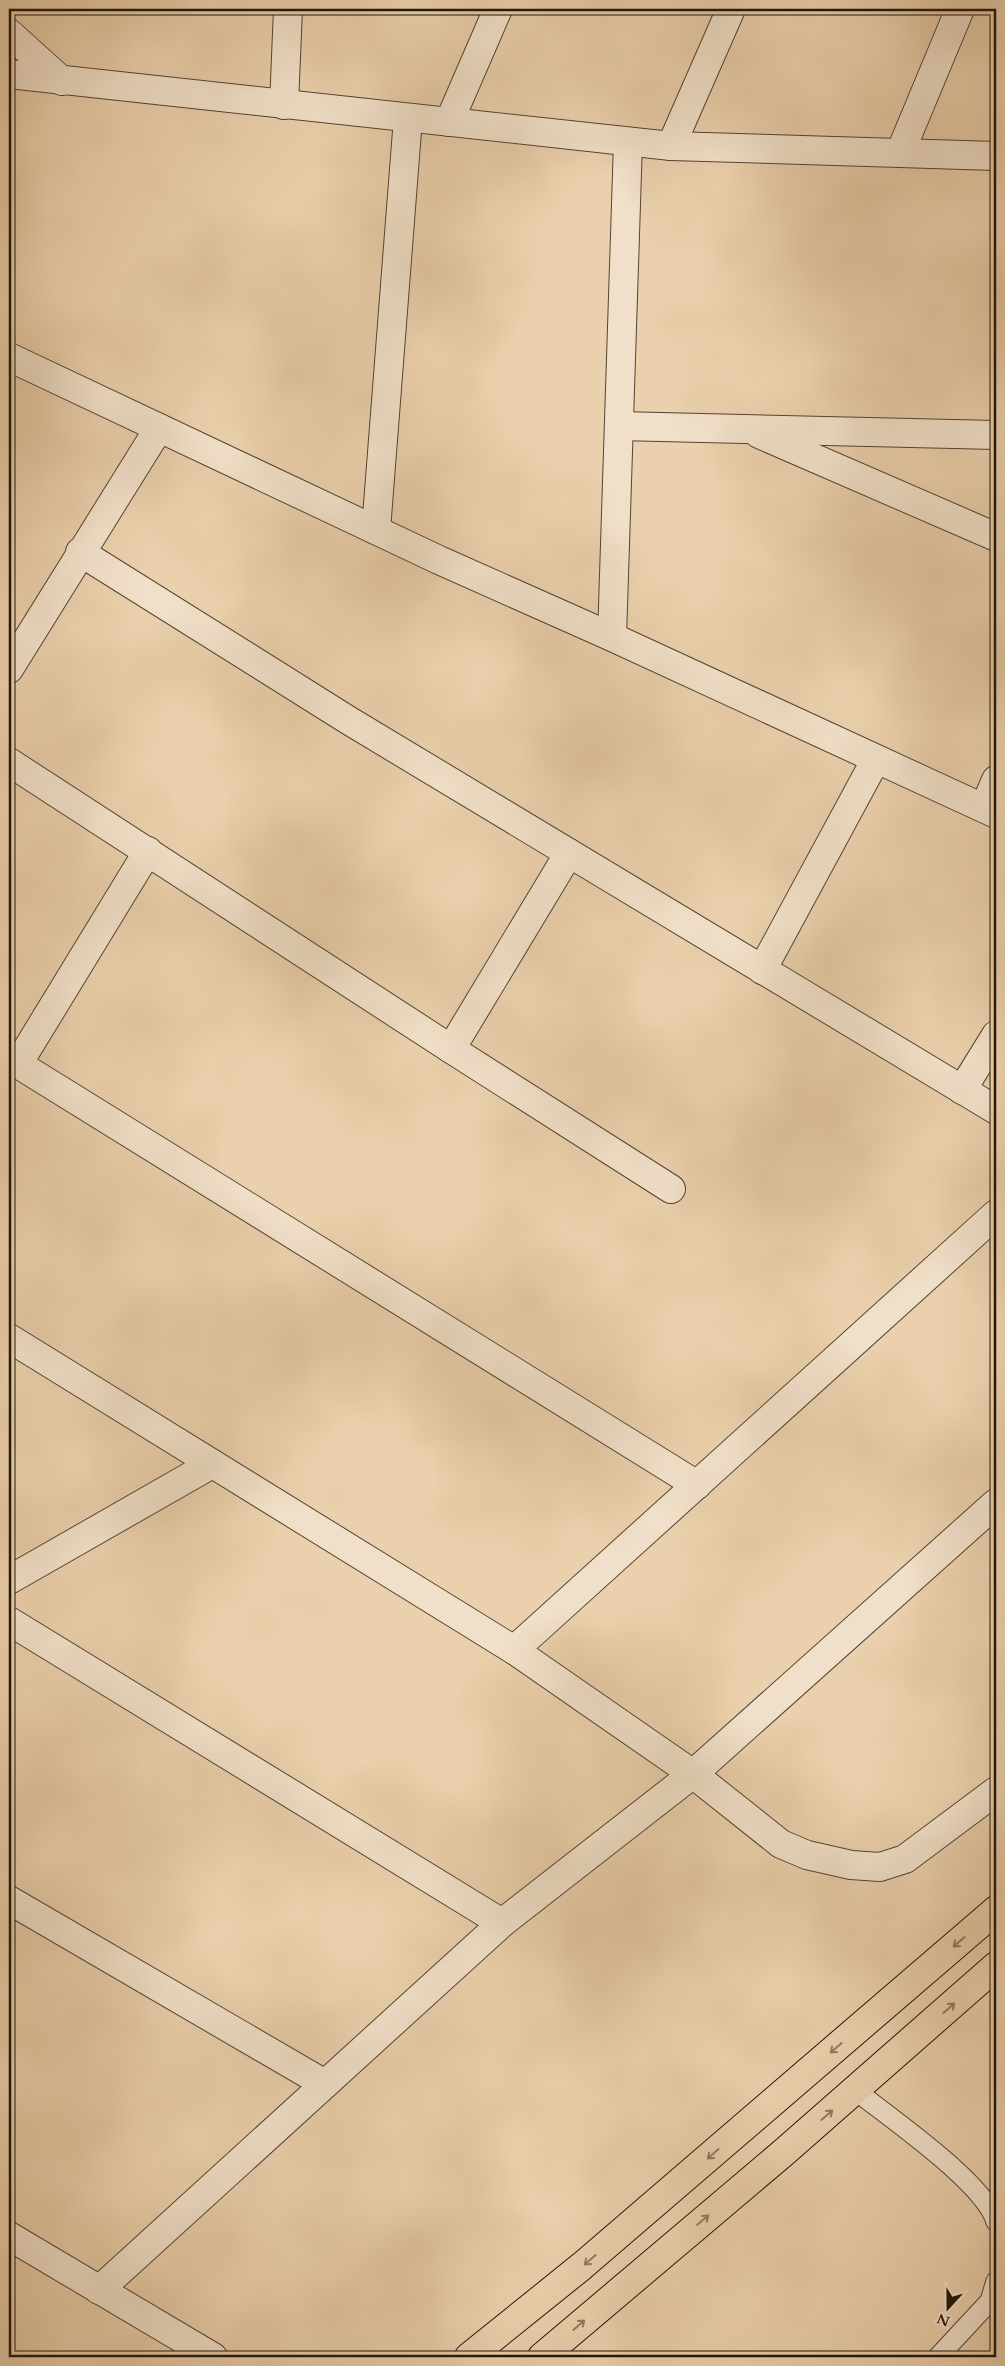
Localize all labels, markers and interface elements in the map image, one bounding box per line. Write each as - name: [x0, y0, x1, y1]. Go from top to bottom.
- one-way arrow: [953, 1936, 966, 1948]
- one-way arrow: [942, 2003, 955, 2014]
- one-way arrow: [830, 2042, 843, 2053]
- one-way arrow: [820, 2109, 833, 2120]
- one-way arrow: [706, 2148, 719, 2160]
- one-way arrow: [696, 2215, 709, 2226]
- one-way arrow: [583, 2254, 596, 2266]
- north arrow: [922, 2284, 972, 2334]
- text: N: [934, 2309, 953, 2331]
- one-way arrow: [573, 2320, 586, 2331]

